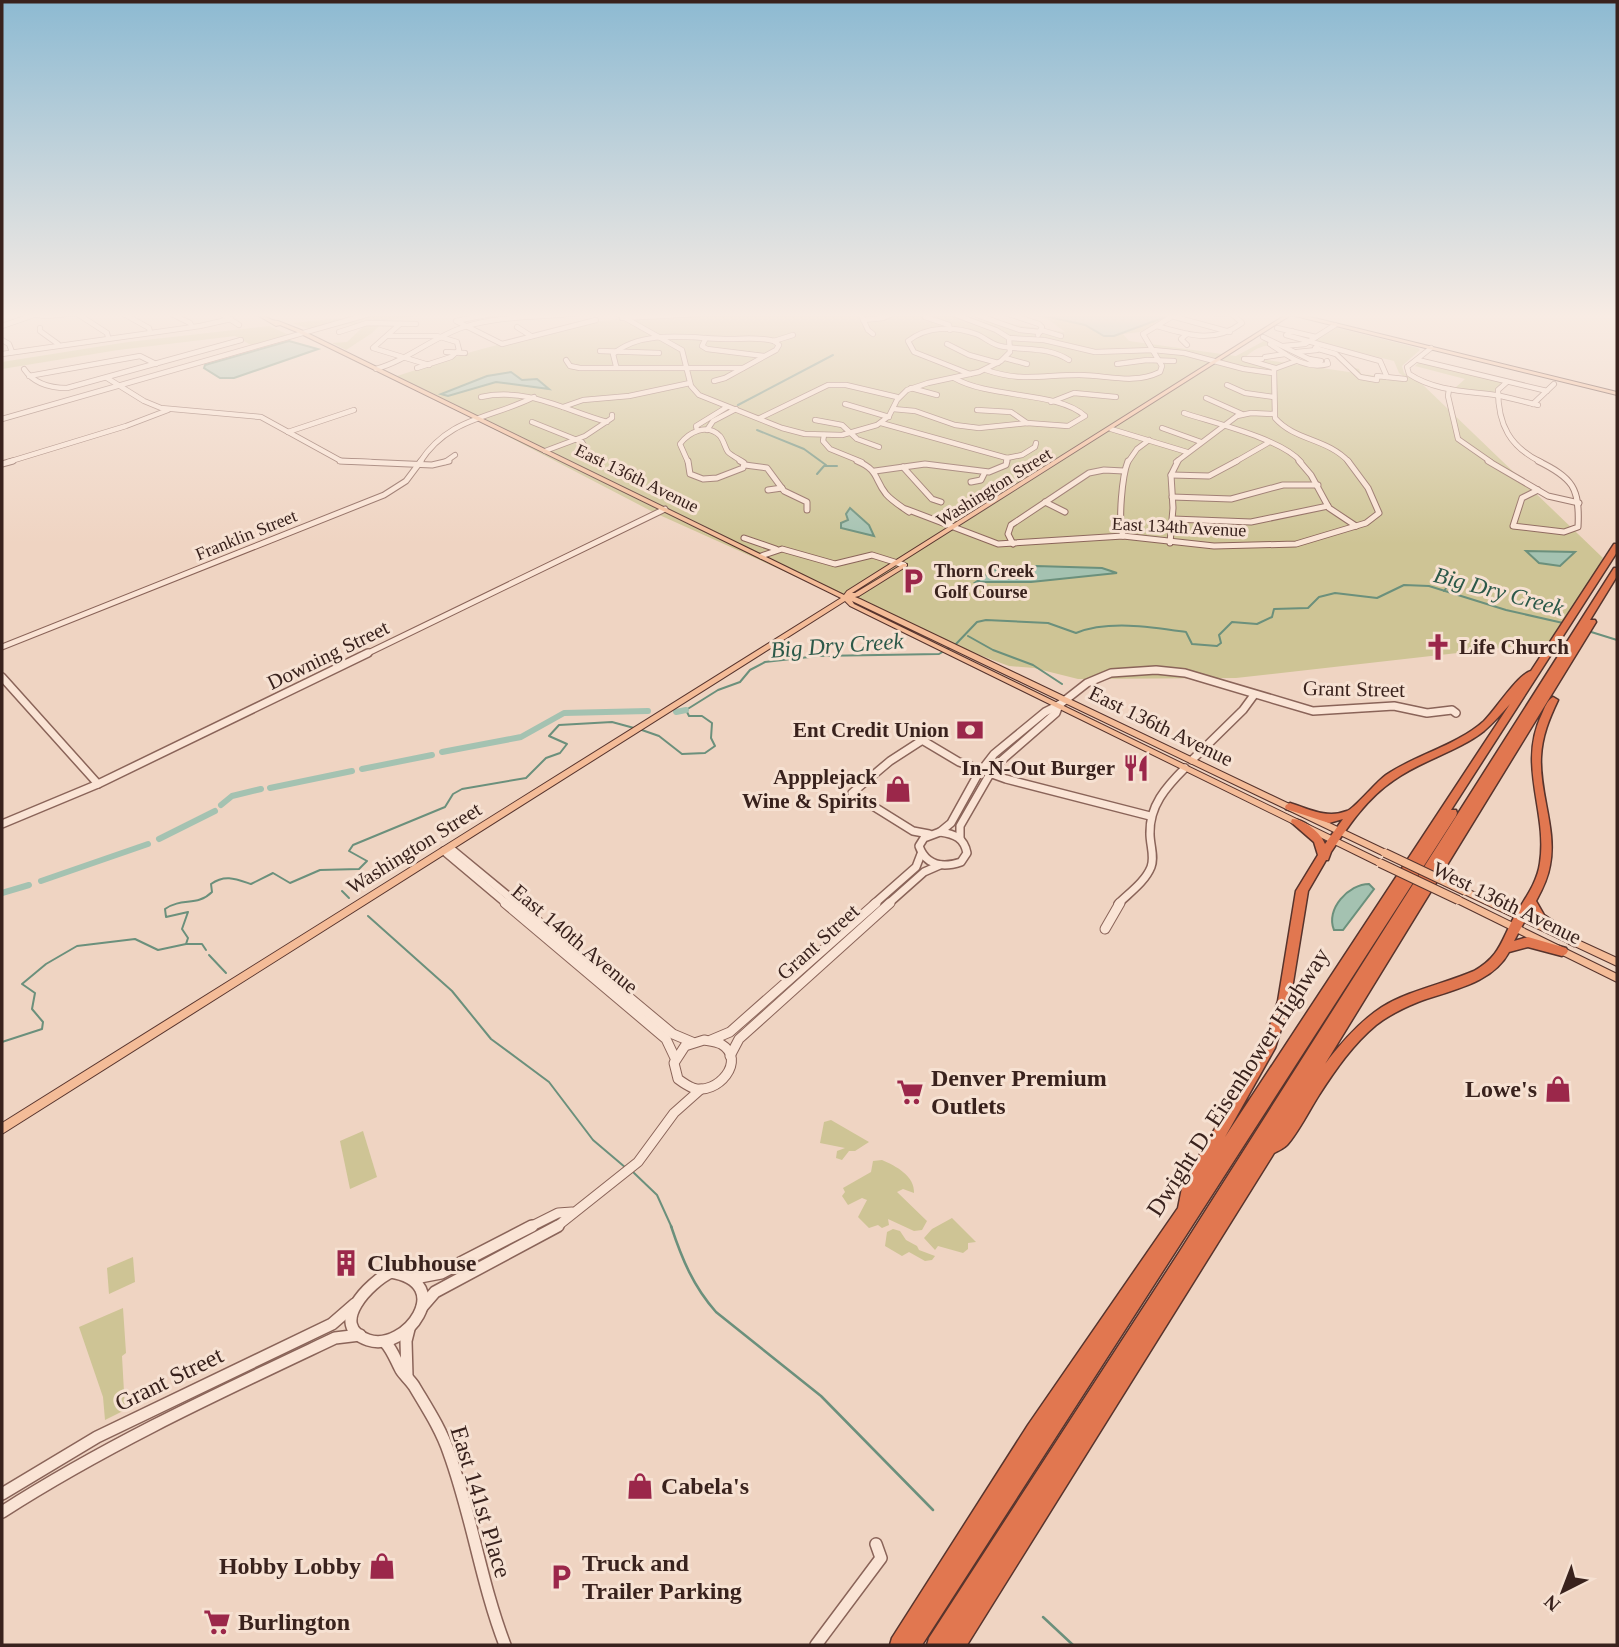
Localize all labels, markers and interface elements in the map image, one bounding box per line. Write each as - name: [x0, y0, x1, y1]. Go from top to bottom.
- street label: East 136th Avenue: [572, 440, 702, 517]
- street label: Washington Street: [933, 444, 1055, 530]
- street label: Franklin Street: [192, 506, 300, 564]
- street label: East 134th Avenue: [1111, 513, 1247, 541]
- place label: Thorn Creek Golf Course: [934, 561, 1034, 602]
- water label: Big Dry Creek: [1431, 562, 1567, 621]
- parking icon: Thorn Creek Golf Course: [898, 566, 928, 596]
- street label: Downing Street: [263, 615, 393, 695]
- water label: Big Dry Creek: [770, 628, 905, 663]
- church icon: Life Church: [1423, 632, 1453, 662]
- place label: Life Church: [1459, 635, 1569, 659]
- street label: Grant Street: [1303, 676, 1405, 702]
- street label: East 136th Avenue: [1085, 681, 1237, 771]
- bank icon: Ent Credit Union: [955, 715, 985, 745]
- place label: Ent Credit Union: [793, 718, 949, 742]
- restaurant icon: In-N-Out Burger: [1121, 753, 1151, 783]
- place label: In-N-Out Burger: [962, 756, 1115, 780]
- place label: Appplejack Wine & Spirits: [742, 765, 877, 813]
- shop icon: Appplejack Wine & Spirits: [883, 774, 913, 804]
- street label: Washington Street: [342, 797, 486, 899]
- street label: West 136th Avenue: [1429, 857, 1585, 949]
- street label: East 140th Avenue: [507, 879, 643, 999]
- street label: Grant Street: [772, 899, 864, 985]
- street label: Dwight D. Eisenhower Highway: [1141, 943, 1335, 1221]
- place label: Denver Premium Outlets: [931, 1065, 1107, 1119]
- shop icon: Lowe's: [1543, 1074, 1573, 1104]
- place label: Lowe's: [1465, 1076, 1537, 1102]
- supermarket icon: Denver Premium Outlets: [895, 1077, 925, 1107]
- building icon: Clubhouse: [331, 1248, 361, 1278]
- place label: Clubhouse: [367, 1250, 477, 1276]
- street label: Grant Street: [111, 1342, 227, 1416]
- street label: East 141st Place: [446, 1423, 516, 1581]
- shop icon: Cabela's: [625, 1471, 655, 1501]
- place label: Cabela's: [661, 1473, 749, 1499]
- place label: Truck and Trailer Parking: [582, 1550, 742, 1604]
- shop icon: Hobby Lobby: [367, 1551, 397, 1581]
- place label: Hobby Lobby: [219, 1553, 361, 1579]
- north arrow: [1528, 1556, 1598, 1626]
- parking icon: Truck and Trailer Parking: [546, 1562, 576, 1592]
- text: N: [1540, 1591, 1564, 1616]
- supermarket icon: Burlington: [202, 1607, 232, 1637]
- place label: Burlington: [238, 1609, 350, 1635]

